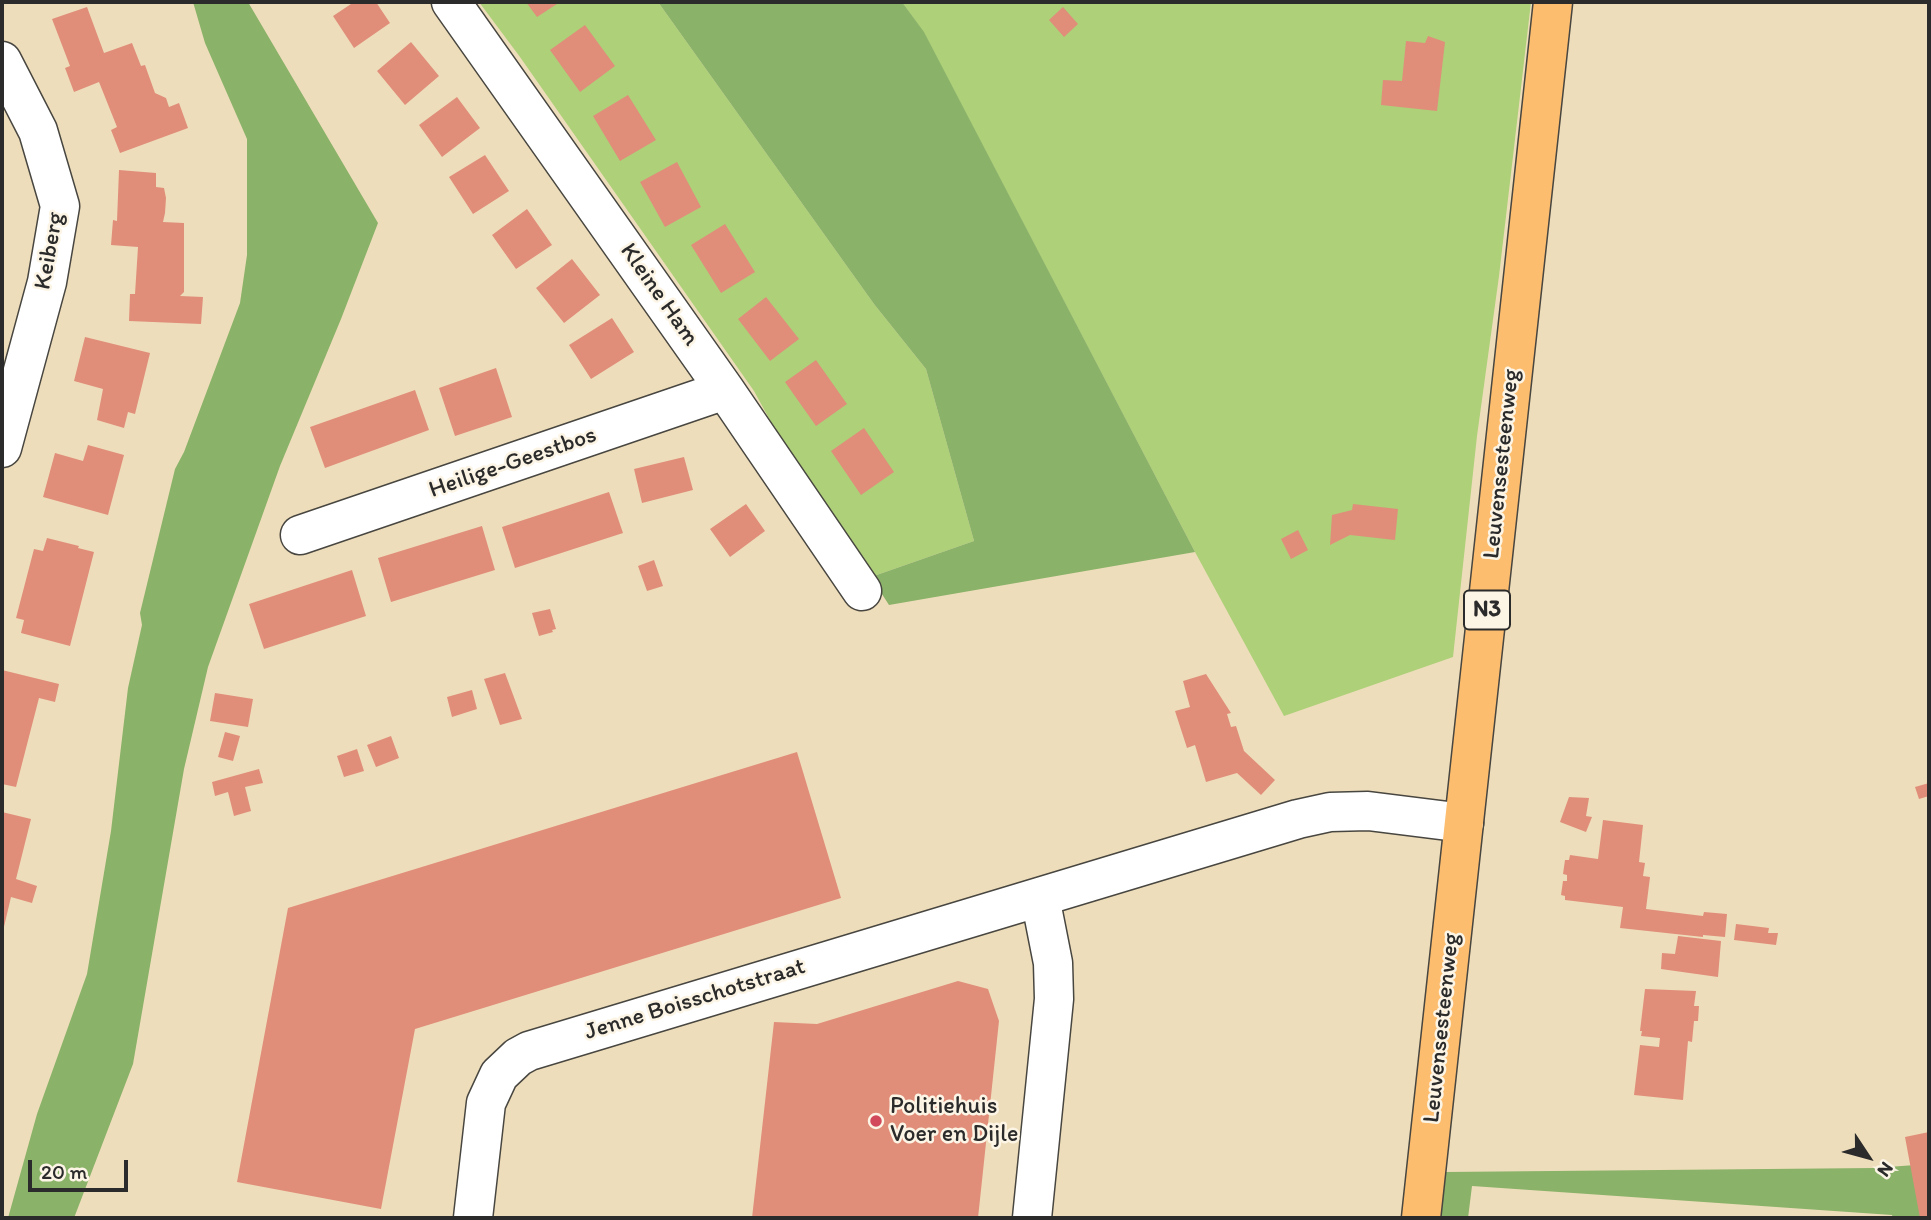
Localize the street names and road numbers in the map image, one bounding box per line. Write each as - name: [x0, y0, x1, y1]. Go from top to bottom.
- street label: Keiberg: [29, 210, 71, 292]
- street label: Kleine Ham: [613, 238, 705, 352]
- street label: Leuvensesteenweg: [1478, 368, 1526, 560]
- street label: Heilige-Geestbos: [425, 421, 601, 505]
- road number: N3: [1464, 590, 1510, 630]
- street label: Leuvensesteenweg: [1418, 932, 1466, 1124]
- street label: Jenne Boisschotstraat: [581, 953, 809, 1047]

